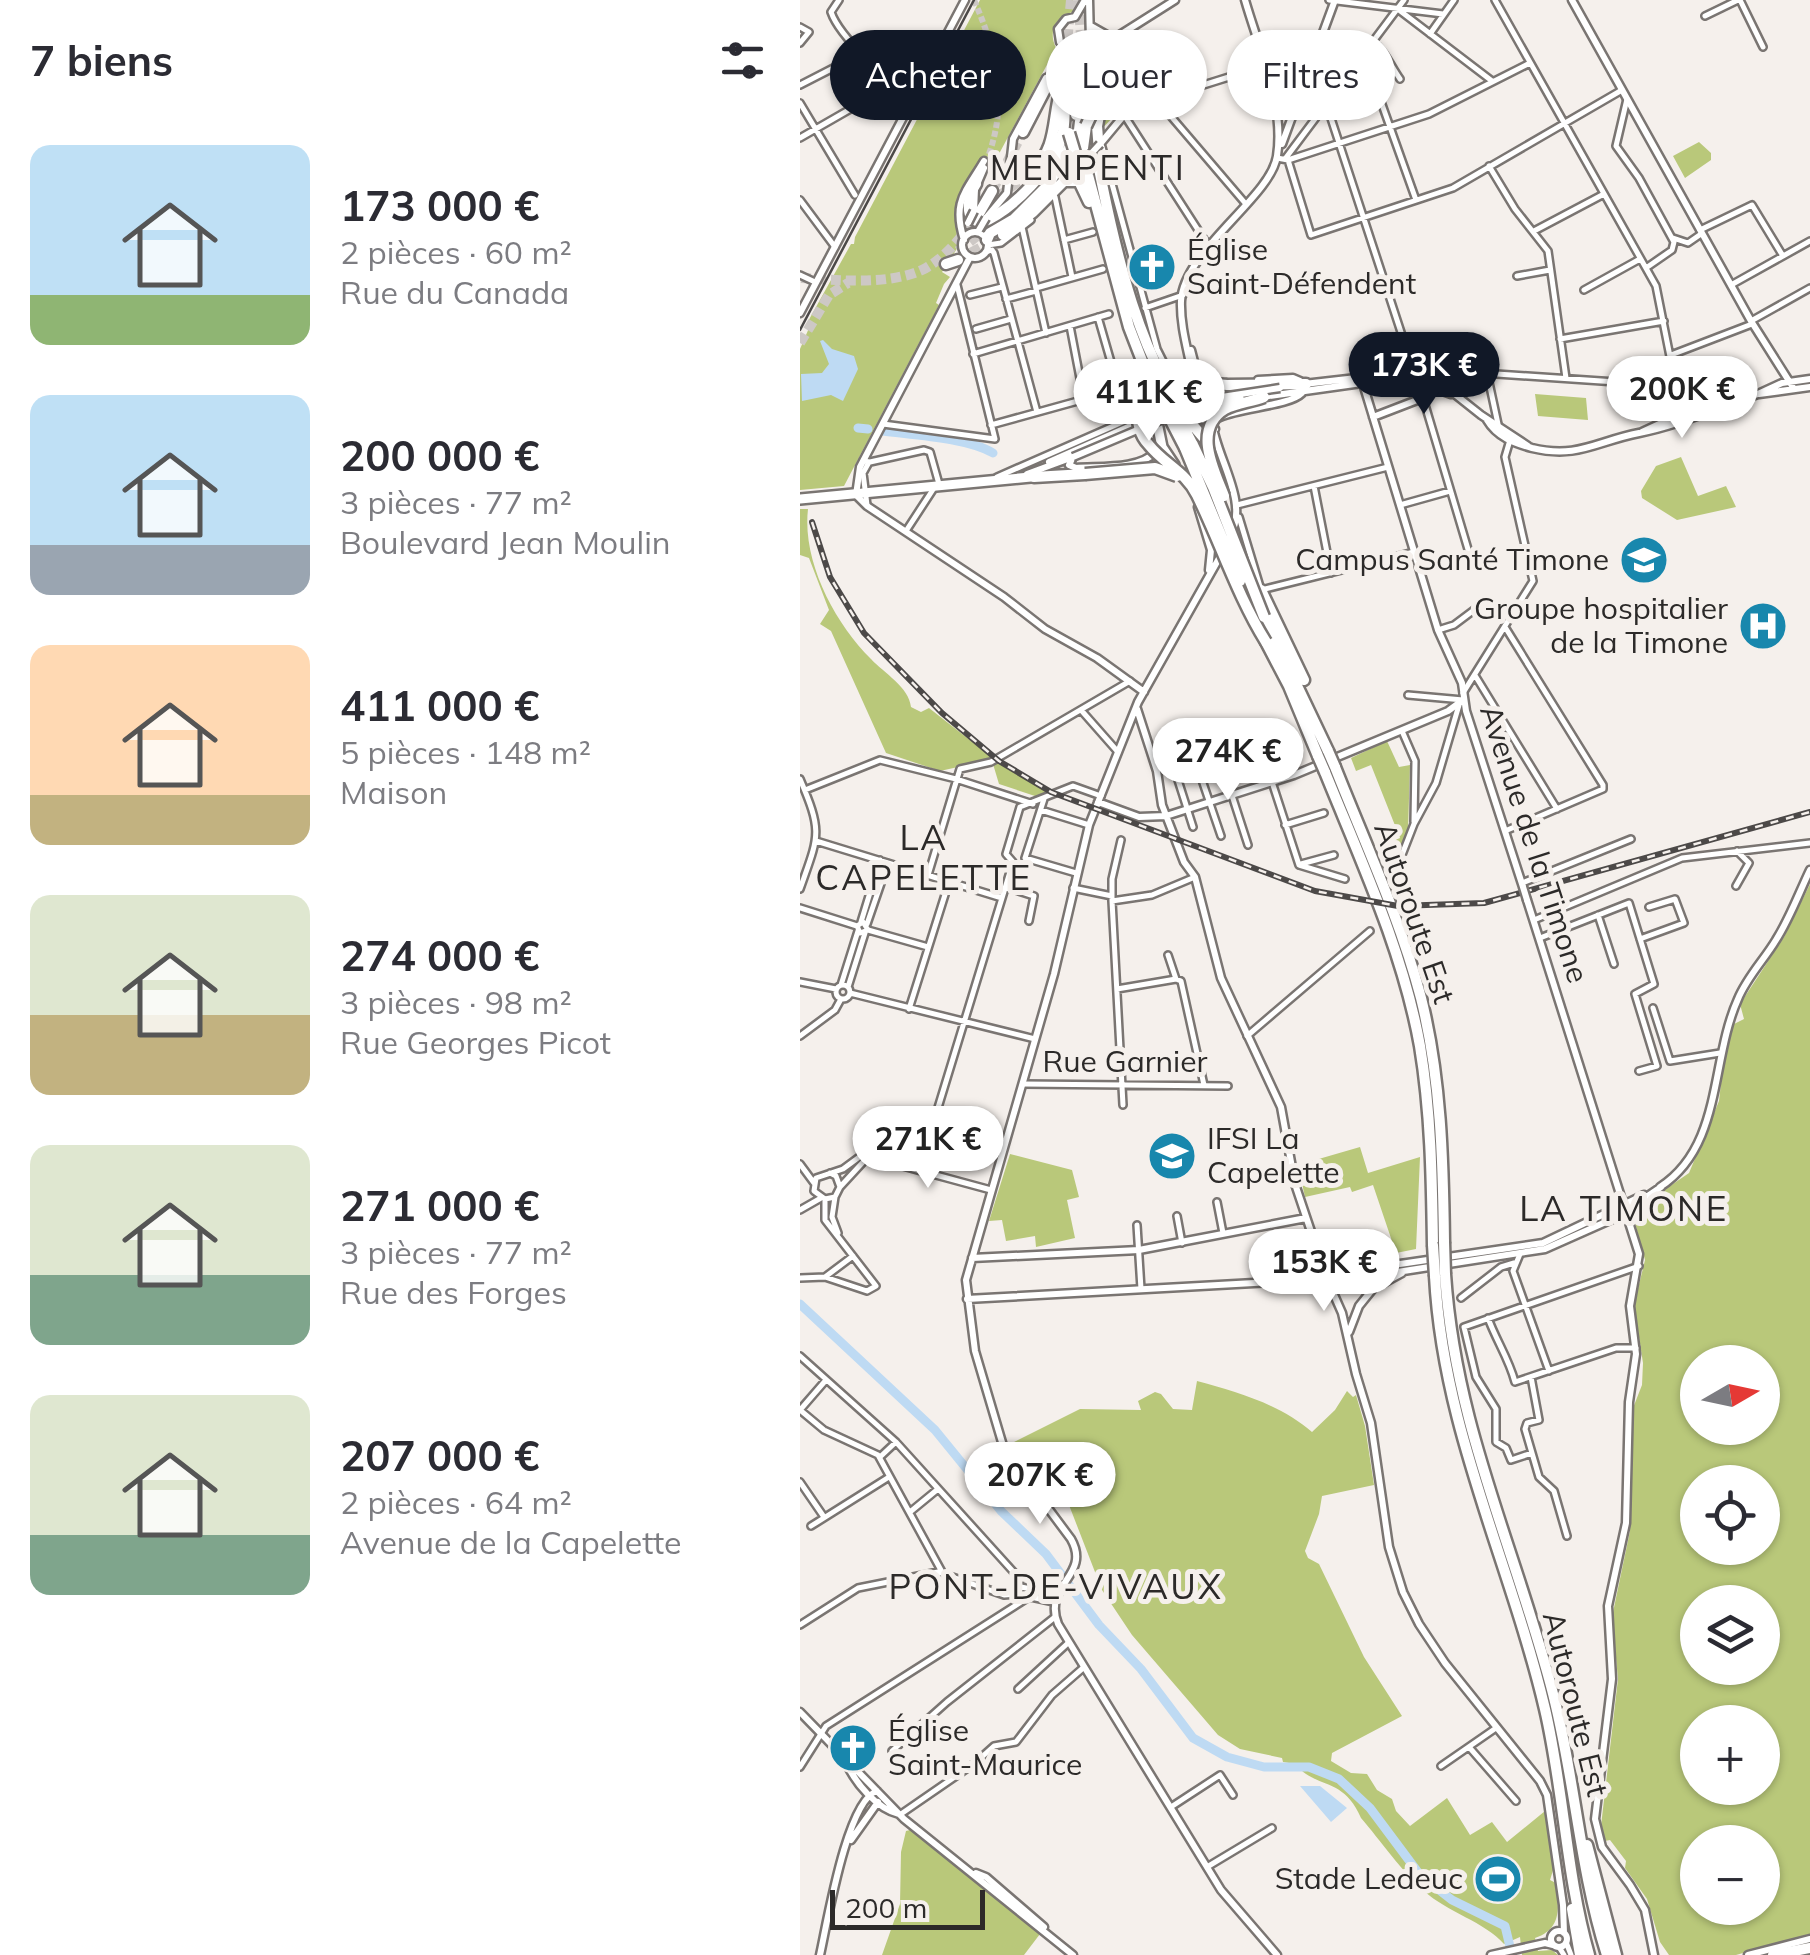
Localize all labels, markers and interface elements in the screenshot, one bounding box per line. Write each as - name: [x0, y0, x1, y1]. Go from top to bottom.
- chip: Acheter: [830, 30, 1026, 120]
- chip: Louer: [1046, 30, 1207, 120]
- chip: Filtres: [1227, 30, 1395, 120]
- icon: filters: [715, 33, 770, 88]
- text: 7 biens: [30, 34, 173, 87]
- district label: MENPENTI: [990, 145, 1186, 189]
- text: 173 000 €: [340, 179, 539, 232]
- icon: home: [110, 185, 230, 305]
- place label: Église Saint-Défendent: [1187, 230, 1416, 302]
- text: 2 pièces · 60 m²: [340, 232, 572, 272]
- church icon: Église Saint-Défendent: [1126, 241, 1178, 293]
- text: Rue du Canada: [340, 272, 569, 312]
- pin: 173K €: [1343, 332, 1505, 417]
- text: 173K €: [1371, 344, 1477, 384]
- pin: 200K €: [1601, 356, 1763, 441]
- pin: 411K €: [1068, 359, 1230, 444]
- text: 200K €: [1629, 368, 1735, 408]
- text: 411K €: [1096, 371, 1202, 411]
- text: 200 000 €: [340, 429, 539, 482]
- icon: home: [110, 435, 230, 555]
- text: 3 pièces · 77 m²: [340, 482, 572, 522]
- text: Boulevard Jean Moulin: [340, 522, 671, 562]
- school or university icon: Campus Santé Timone: [1618, 534, 1670, 586]
- place label: Campus Santé Timone: [1295, 540, 1609, 578]
- place label: Groupe hospitalier de la Timone: [1474, 589, 1728, 661]
- hospital icon: Groupe hospitalier de la Timone: [1737, 600, 1789, 652]
- text: 411 000 €: [340, 679, 539, 732]
- icon: home: [110, 685, 230, 805]
- street label: Avenue de la Timone: [1472, 700, 1598, 988]
- pin: 274K €: [1147, 718, 1309, 803]
- text: 274K €: [1175, 730, 1281, 770]
- text: 5 pièces · 148 m²: [340, 732, 591, 772]
- text: Maison: [340, 772, 447, 812]
- district label: LA CAPELETTE: [815, 815, 1033, 899]
- street label: Autoroute Est: [1366, 817, 1464, 1008]
- text: 274 000 €: [340, 929, 539, 982]
- icon: home: [110, 935, 230, 1055]
- text: 3 pièces · 98 m²: [340, 982, 572, 1022]
- text: Rue Georges Picot: [340, 1022, 611, 1062]
- street label: Rue Garnier: [1043, 1042, 1208, 1080]
- pin: 271K €: [847, 1106, 1009, 1191]
- text: 271K €: [875, 1118, 981, 1158]
- place label: IFSI La Capelette: [1207, 1119, 1340, 1191]
- school or university icon: IFSI La Capelette: [1146, 1130, 1198, 1182]
- text: 271 000 €: [340, 1179, 539, 1232]
- icon: home: [110, 1185, 230, 1305]
- district label: LA TIMONE: [1519, 1186, 1729, 1230]
- pin: 153K €: [1243, 1229, 1405, 1314]
- text: 3 pièces · 77 m²: [340, 1232, 572, 1272]
- text: 153K €: [1271, 1241, 1377, 1281]
- text: Rue des Forges: [340, 1272, 567, 1312]
- north arrow: [1680, 1345, 1780, 1445]
- map controls: [1680, 1345, 1780, 1925]
- text: 207 000 €: [340, 1429, 539, 1482]
- icon: home: [110, 1435, 230, 1555]
- pin: 207K €: [959, 1442, 1121, 1527]
- text: 207K €: [987, 1454, 1093, 1494]
- button: locate: [1680, 1465, 1780, 1565]
- text: 2 pièces · 64 m²: [340, 1482, 572, 1522]
- text: Avenue de la Capelette: [340, 1522, 681, 1562]
- district label: PONT-DE-VIVAUX: [889, 1564, 1223, 1608]
- button: layers: [1680, 1585, 1780, 1685]
- street label: Autoroute Est: [1535, 1607, 1617, 1800]
- button: +: [1680, 1705, 1780, 1805]
- place label: Église Saint-Maurice: [888, 1711, 1082, 1783]
- church icon: Église Saint-Maurice: [827, 1722, 879, 1774]
- button: −: [1680, 1825, 1780, 1925]
- sports icon: Stade Ledeuc: [1472, 1853, 1524, 1905]
- place label: Stade Ledeuc: [1275, 1859, 1463, 1897]
- scale bar: [830, 1885, 985, 1930]
- text: 200 m: [845, 1890, 927, 1925]

